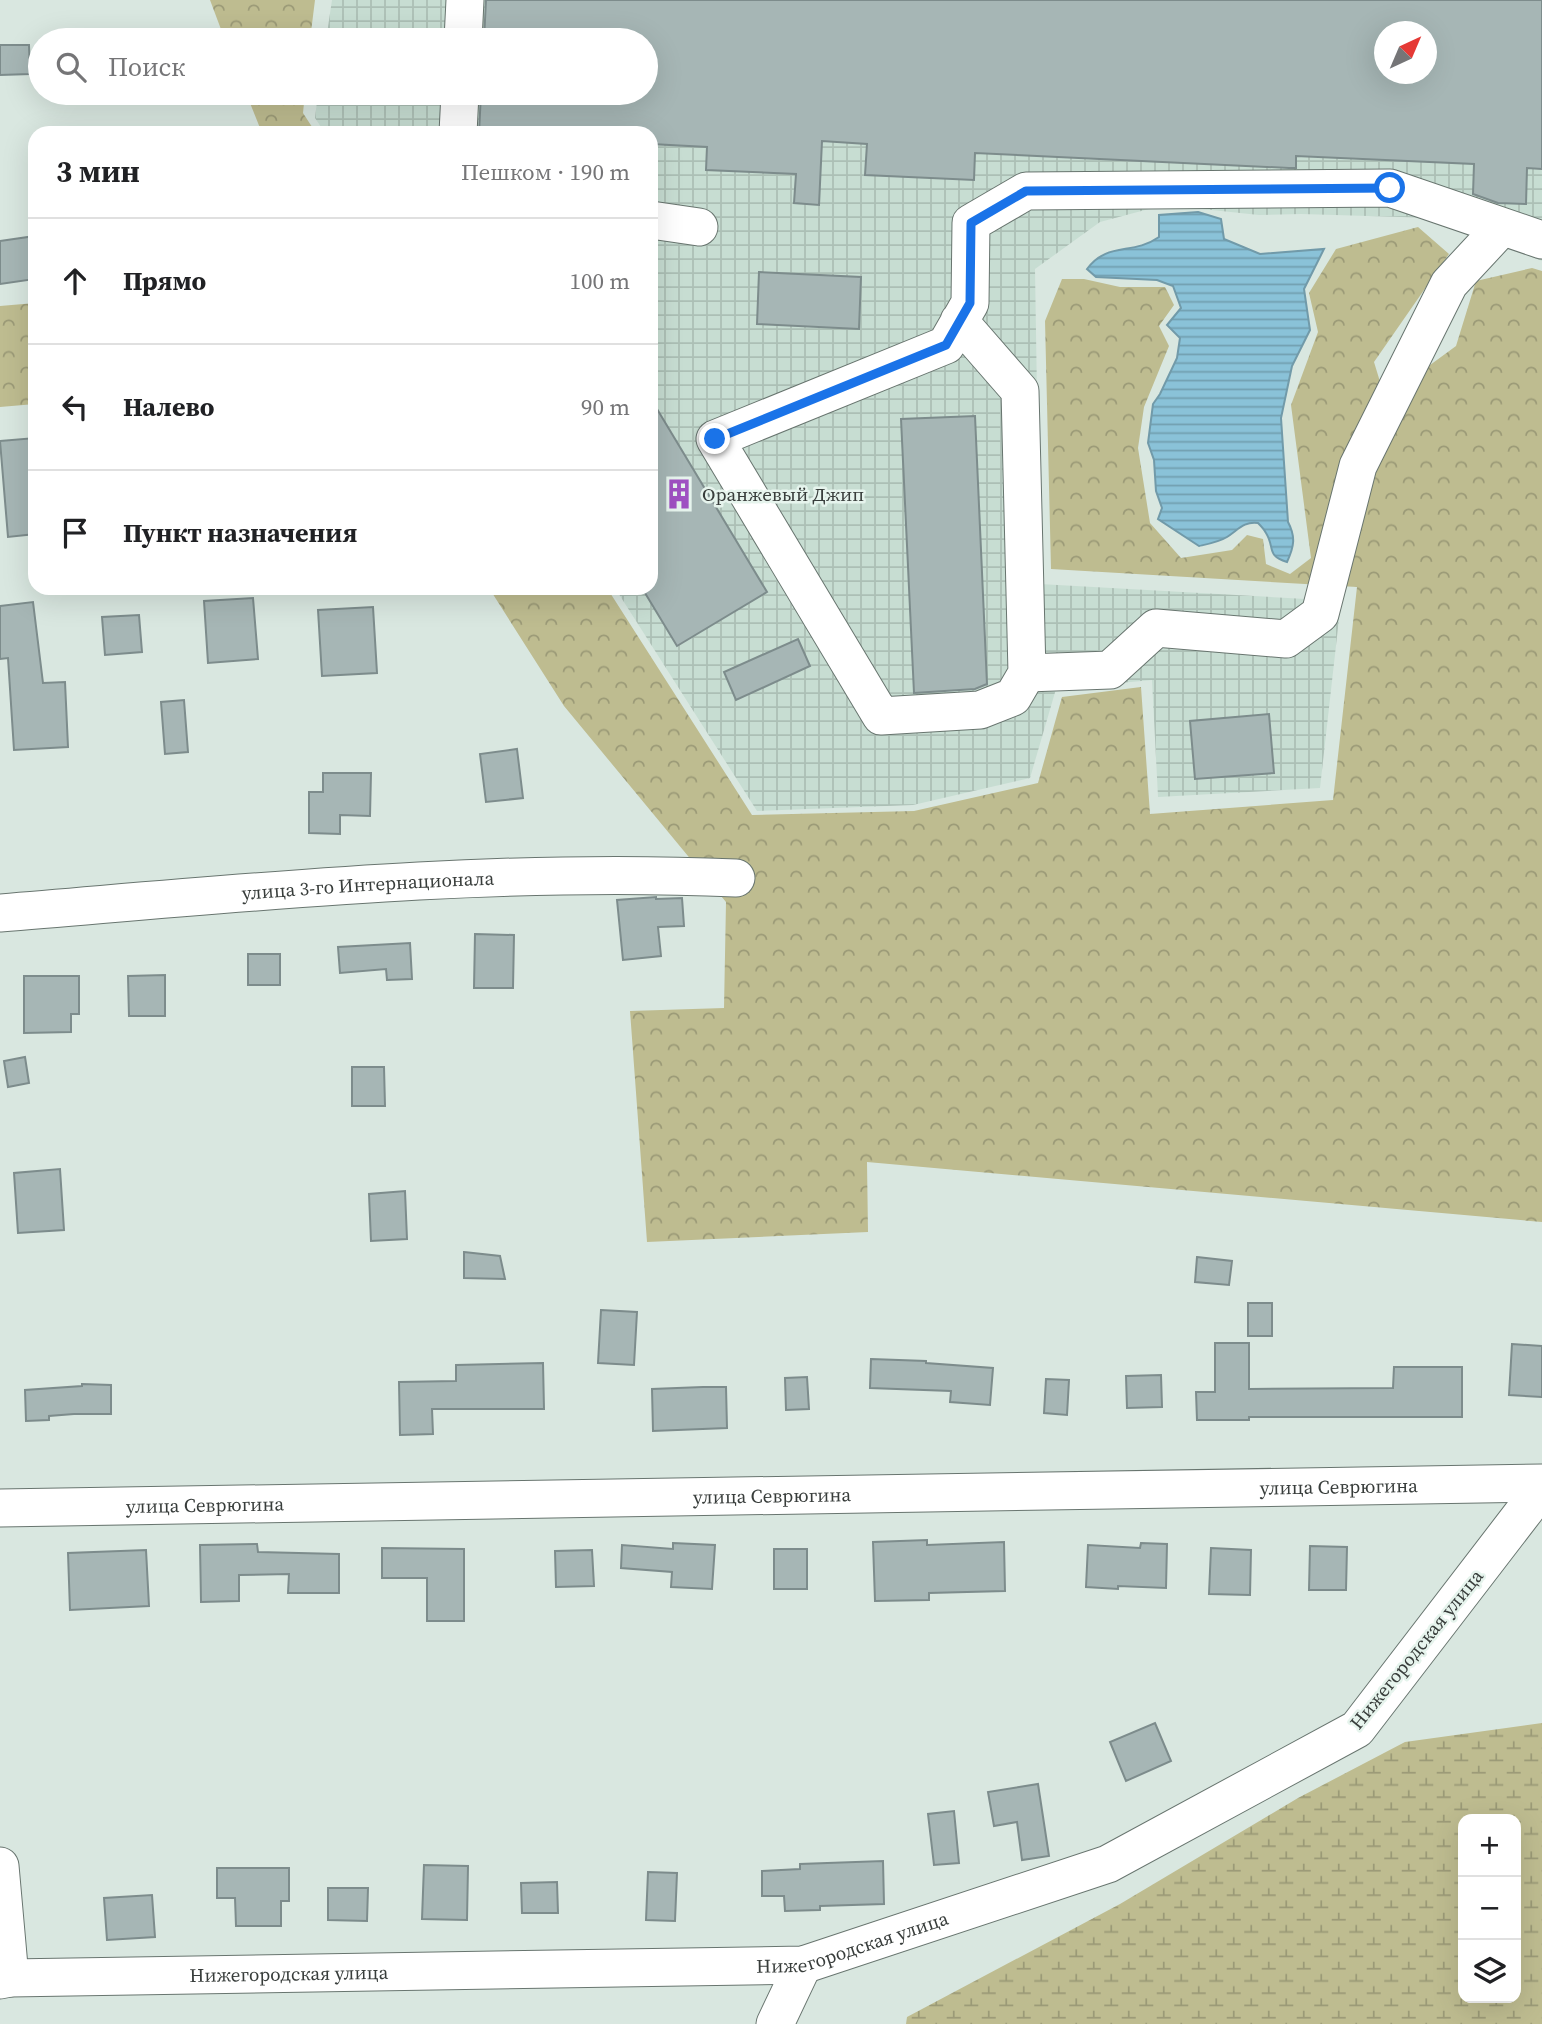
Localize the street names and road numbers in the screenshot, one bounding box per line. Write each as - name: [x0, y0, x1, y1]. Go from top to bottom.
- street label: улица 3-го Интернационала: [241, 865, 495, 906]
- street label: улица Севрюгина: [1260, 1472, 1418, 1501]
- street label: улица Севрюгина: [693, 1481, 852, 1510]
- street label: улица Севрюгина: [126, 1490, 285, 1519]
- street label: Нижегородская улица: [1343, 1563, 1489, 1734]
- street label: Нижегородская улица: [756, 1905, 952, 1979]
- street label: Нижегородская улица: [189, 1959, 389, 1988]

